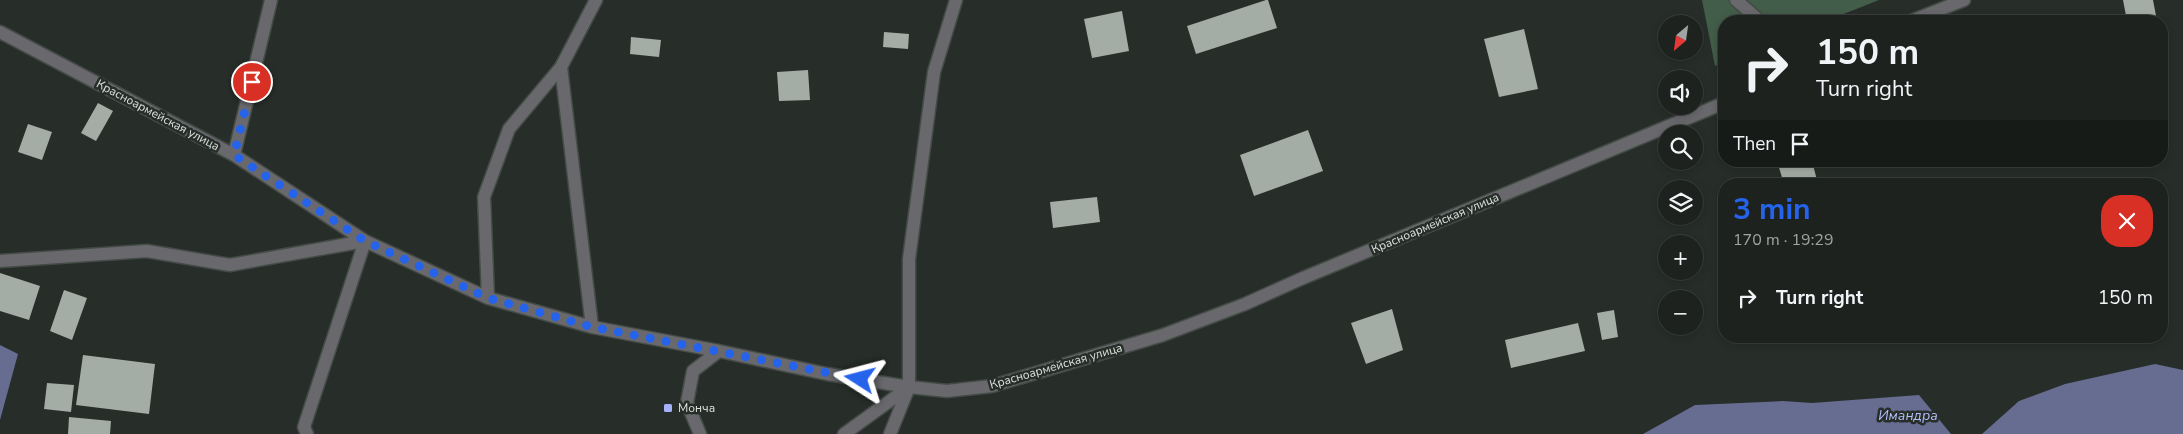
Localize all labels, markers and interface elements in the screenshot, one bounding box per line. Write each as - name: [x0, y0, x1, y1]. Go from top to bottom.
- north arrow: [1658, 15, 1702, 60]
- map controls: [1658, 15, 1703, 335]
- text: 150 m: [1816, 29, 1919, 76]
- icon: right: [1733, 35, 1798, 100]
- pin: [231, 61, 273, 103]
- icon: arrive: [238, 68, 266, 96]
- button: sound: [1658, 70, 1703, 115]
- text: Turn right: [1816, 74, 1912, 104]
- street label: Красноармейская улица: [94, 76, 222, 154]
- button: search: [1658, 125, 1703, 170]
- icon: arrive: [1786, 130, 1814, 158]
- text: Then: [1733, 131, 1776, 157]
- button: layers: [1658, 180, 1703, 225]
- street label: Красноармейская улица: [1369, 189, 1501, 257]
- text: 3 min: [1733, 189, 1811, 230]
- button: close: [2101, 195, 2153, 247]
- text: 170 m · 19:29: [1733, 229, 1834, 251]
- button: +: [1658, 235, 1703, 280]
- icon: right: [1733, 284, 1761, 312]
- text: Turn right: [1776, 285, 1863, 311]
- text: 150 m: [2098, 285, 2153, 311]
- button: −: [1658, 290, 1703, 335]
- street label: Красноармейская улица: [988, 339, 1124, 393]
- position arrow: [833, 352, 885, 404]
- place label: Монча: [678, 400, 715, 416]
- marker: Монча: [662, 402, 674, 414]
- water label: Имандра: [1878, 406, 1938, 425]

